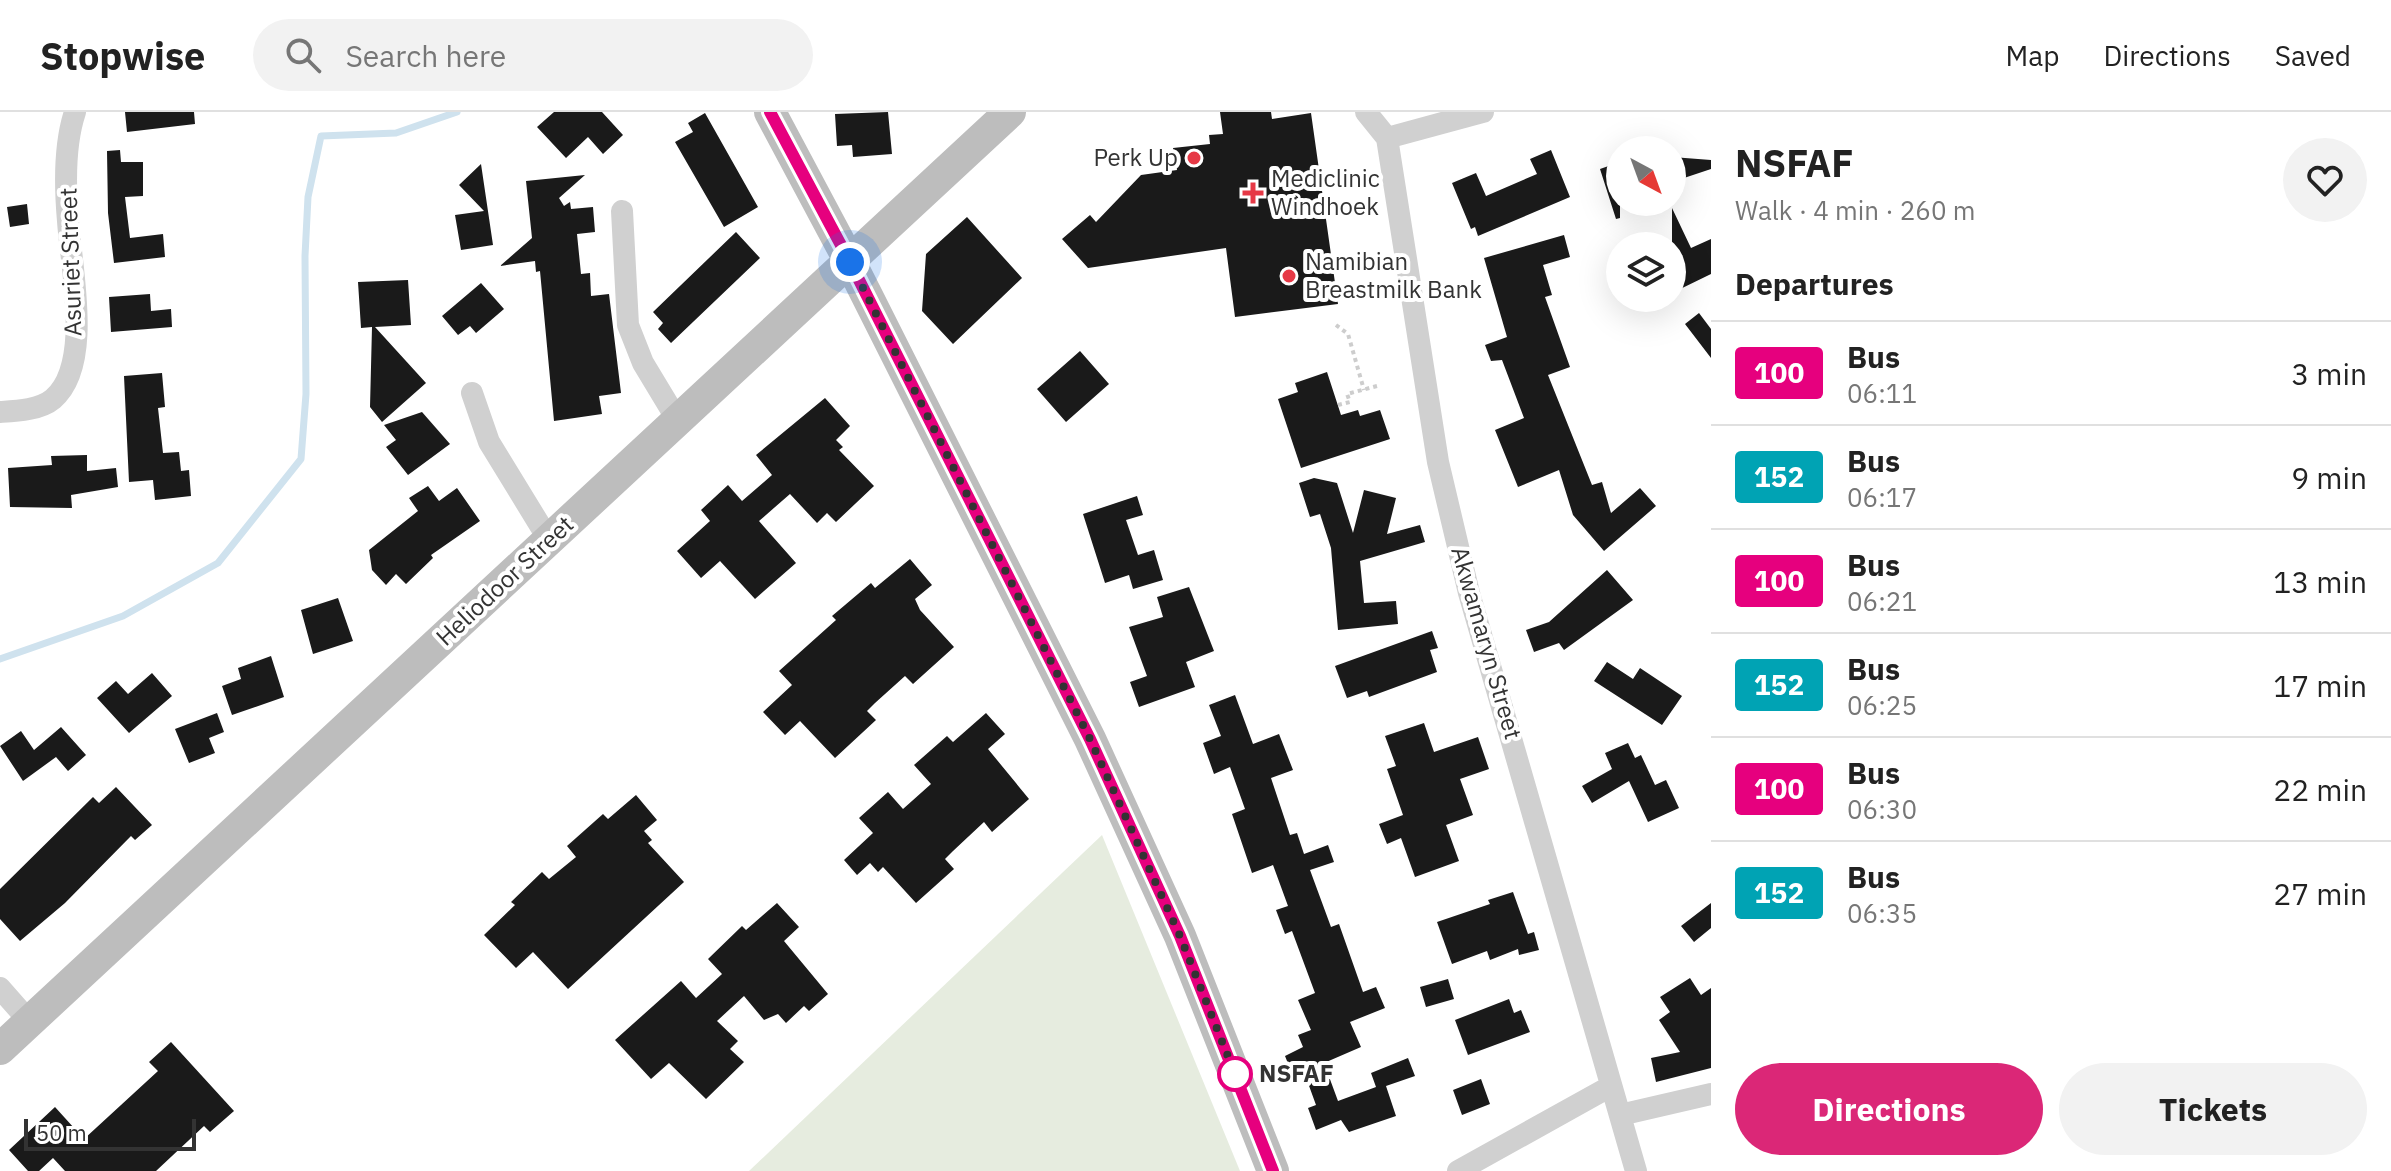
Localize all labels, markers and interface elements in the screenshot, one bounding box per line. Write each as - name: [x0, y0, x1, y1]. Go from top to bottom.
- search box: [253, 19, 813, 91]
- text: Stopwise: [40, 31, 205, 80]
- icon: search: [281, 33, 325, 77]
- text: Search here: [345, 36, 506, 75]
- text: Map: [2005, 37, 2059, 74]
- text: Directions: [2103, 37, 2231, 74]
- text: Saved: [2275, 37, 2351, 74]
- north arrow: [1606, 136, 1686, 216]
- map controls: [1606, 136, 1686, 312]
- text: NSFAF: [1735, 138, 1853, 187]
- button: heart: [2283, 138, 2367, 222]
- place label: Perk Up: [1093, 141, 1178, 173]
- marker: Perk Up: [1185, 149, 1203, 167]
- place label: Mediclinic Windhoek: [1271, 162, 1380, 222]
- marker: Mediclinic Windhoek: [1242, 182, 1264, 204]
- street label: Asuriet Street: [51, 187, 89, 337]
- text: Walk · 4 min · 260 m: [1735, 193, 1975, 227]
- button: layers: [1606, 232, 1686, 312]
- your location: [830, 242, 870, 282]
- place label: Namibian Breastmilk Bank: [1305, 245, 1482, 305]
- text: Departures: [1735, 264, 1894, 303]
- marker: Namibian Breastmilk Bank: [1280, 267, 1298, 285]
- text: Bus: [1847, 337, 1900, 376]
- text: 100: [1754, 354, 1804, 391]
- text: 3 min: [2291, 354, 2367, 393]
- text: 06:11: [1847, 376, 1917, 410]
- text: Bus: [1847, 441, 1900, 480]
- text: 152: [1754, 458, 1804, 495]
- text: 9 min: [2291, 458, 2367, 497]
- text: 06:17: [1847, 480, 1917, 514]
- street label: Heliodoor Street: [429, 508, 580, 652]
- street label: Akwamaryn Street: [1444, 543, 1530, 743]
- text: Bus: [1847, 545, 1900, 584]
- text: 100: [1754, 562, 1804, 599]
- text: 13 min: [2273, 562, 2367, 601]
- text: 06:21: [1847, 584, 1917, 618]
- text: Bus: [1847, 649, 1900, 688]
- text: 152: [1754, 666, 1804, 703]
- text: 17 min: [2273, 666, 2367, 705]
- text: 06:25: [1847, 688, 1917, 722]
- text: Bus: [1847, 753, 1900, 792]
- text: 100: [1754, 770, 1804, 807]
- text: 22 min: [2273, 770, 2367, 809]
- text: 06:30: [1847, 792, 1917, 826]
- text: Bus: [1847, 857, 1900, 896]
- text: 152: [1754, 874, 1804, 911]
- text: 27 min: [2273, 874, 2367, 913]
- text: 06:35: [1847, 896, 1917, 930]
- marker: NSFAF: [1218, 1057, 1252, 1091]
- place label: NSFAF: [1259, 1057, 1334, 1089]
- button: Directions: [1735, 1063, 2043, 1155]
- button: Tickets: [2059, 1063, 2367, 1155]
- scale bar: [24, 1115, 196, 1151]
- text: 50 m: [36, 1118, 87, 1147]

